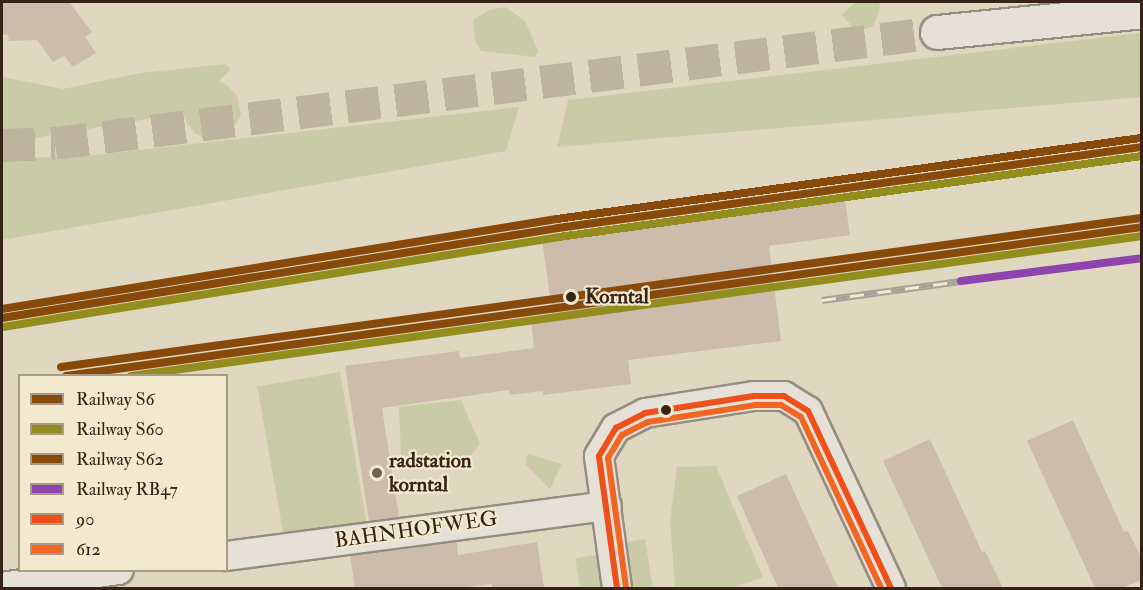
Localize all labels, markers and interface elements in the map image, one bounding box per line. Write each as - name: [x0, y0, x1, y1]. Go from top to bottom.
- place label: Korntal: [585, 284, 649, 310]
- marker: Korntal: [562, 288, 580, 306]
- legend: [18, 374, 228, 572]
- text: Railway S6: [76, 388, 155, 411]
- unlabelled marker: [660, 404, 672, 416]
- text: Railway S60: [76, 418, 164, 441]
- text: Railway S62: [76, 448, 164, 471]
- place label: radstation korntal: [389, 448, 472, 498]
- marker: radstation korntal: [370, 466, 384, 480]
- text: Railway RB47: [76, 478, 178, 501]
- street label: BAHNHOFWEG: [333, 506, 499, 554]
- text: 90: [76, 508, 94, 531]
- text: 612: [76, 538, 101, 561]

